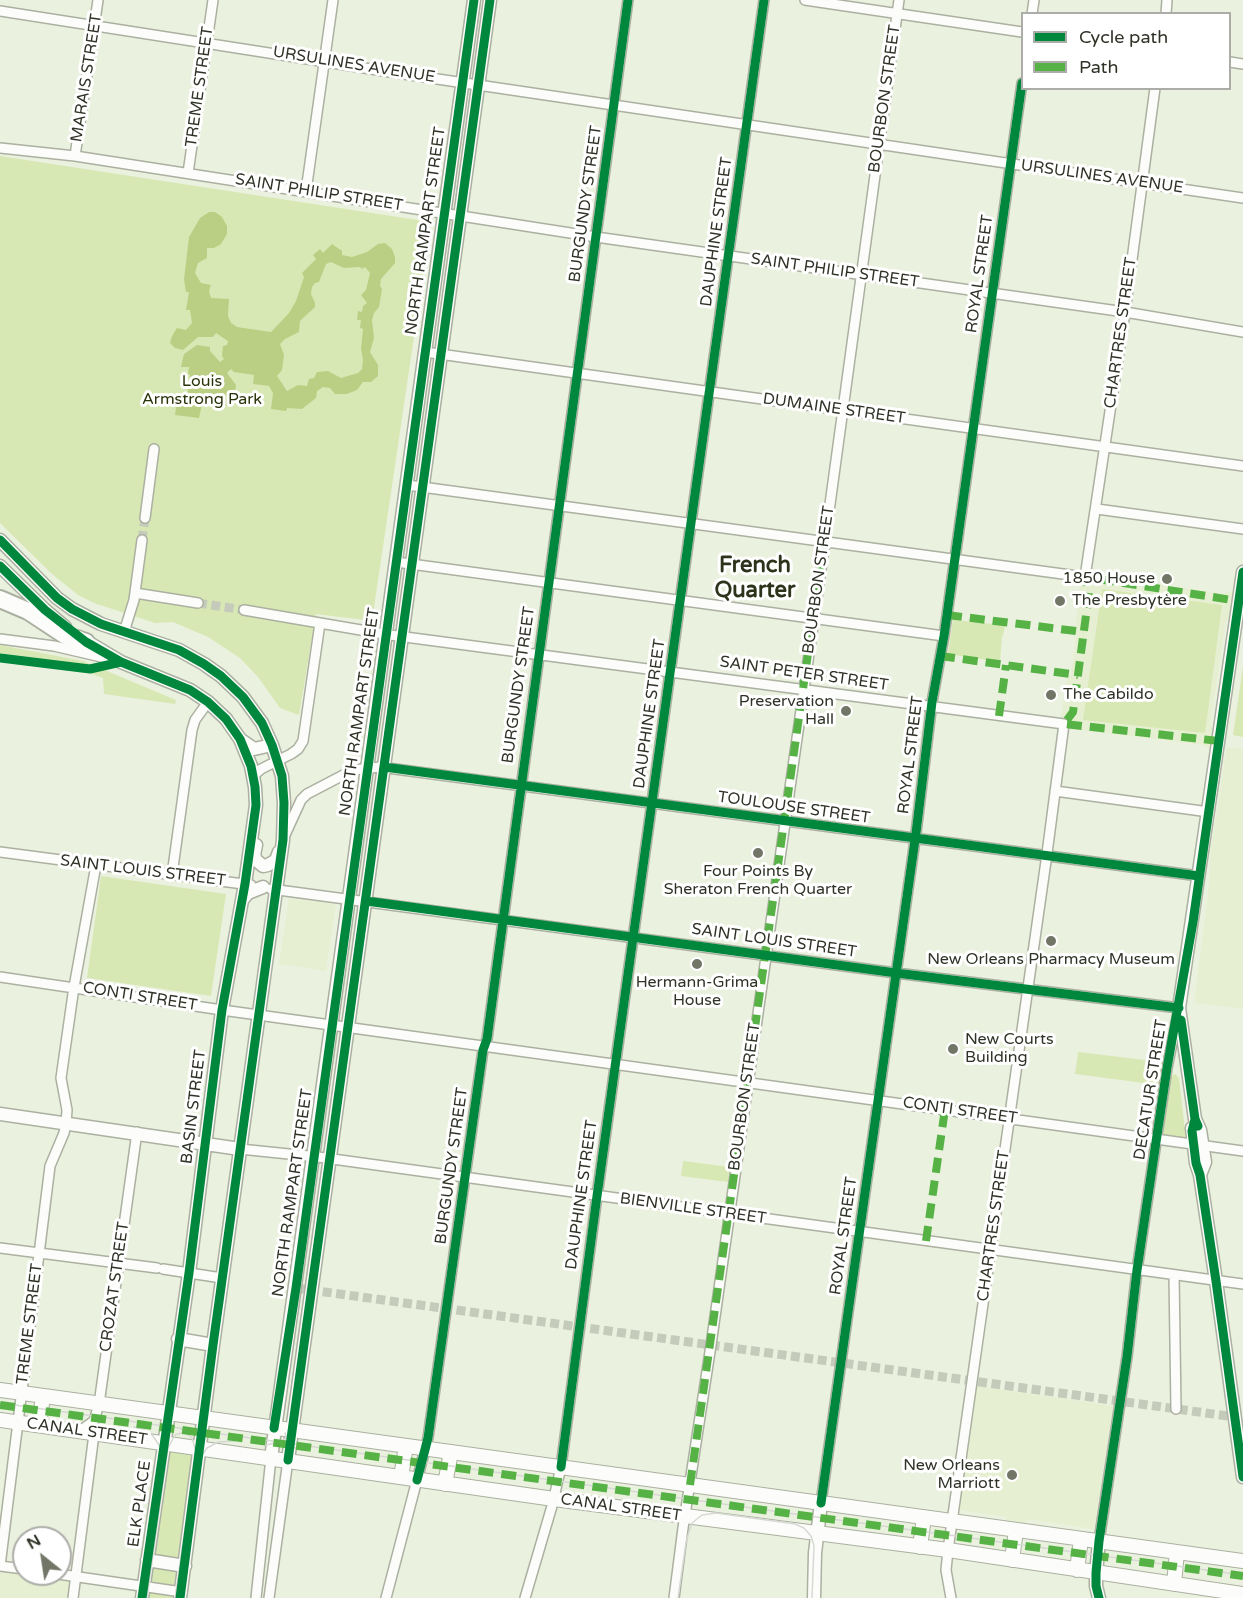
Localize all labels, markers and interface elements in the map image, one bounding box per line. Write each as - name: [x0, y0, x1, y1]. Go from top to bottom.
- street label: MARAIS STREET: [67, 12, 107, 144]
- legend: [1021, 12, 1231, 90]
- street label: BOURBON STREET: [865, 24, 905, 174]
- street label: TREME STREET: [182, 25, 218, 149]
- text: Cycle path: [1079, 26, 1168, 48]
- street label: URSULINES AVENUE: [271, 43, 437, 87]
- text: Path: [1079, 56, 1118, 78]
- street label: BURGUNDY STREET: [565, 124, 607, 284]
- street label: NORTH RAMPART STREET: [402, 126, 450, 336]
- street label: DAUPHINE STREET: [697, 156, 737, 308]
- street label: URSULINES AVENUE: [1019, 156, 1185, 198]
- street label: SAINT PHILIP STREET: [234, 170, 404, 216]
- street label: ROYAL STREET: [962, 214, 998, 334]
- street label: SAINT PHILIP STREET: [750, 250, 920, 292]
- street label: CHARTRES STREET: [1101, 256, 1141, 410]
- park label: Louis Armstrong Park: [142, 372, 262, 410]
- street label: DUMAINE STREET: [761, 389, 907, 429]
- street label: BOURBON STREET: [799, 505, 839, 655]
- district label: French Quarter: [714, 553, 796, 604]
- place label: 1850 House: [1063, 569, 1155, 589]
- marker: 1850 House: [1160, 572, 1174, 586]
- place label: The Presbytère: [1072, 591, 1187, 611]
- marker: The Presbytère: [1053, 594, 1067, 608]
- street label: BURGUNDY STREET: [498, 605, 540, 765]
- street label: NORTH RAMPART STREET: [336, 607, 384, 817]
- street label: DAUPHINE STREET: [630, 638, 670, 790]
- street label: SAINT PETER STREET: [718, 653, 890, 695]
- place label: The Cabildo: [1063, 685, 1154, 705]
- marker: The Cabildo: [1044, 688, 1058, 702]
- place label: Preservation Hall: [739, 692, 834, 730]
- street label: ROYAL STREET: [894, 695, 928, 815]
- marker: Preservation Hall: [839, 704, 853, 718]
- street label: TOULOUSE STREET: [717, 788, 871, 828]
- marker: Four Points By Sheraton French Quarter: [751, 846, 765, 860]
- street label: SAINT LOUIS STREET: [59, 851, 227, 891]
- place label: Four Points By Sheraton French Quarter: [664, 862, 852, 900]
- street label: SAINT LOUIS STREET: [690, 920, 858, 962]
- marker: New Orleans Pharmacy Museum: [1044, 934, 1058, 948]
- place label: New Orleans Pharmacy Museum: [927, 950, 1175, 970]
- marker: Hermann-Grima House: [690, 957, 704, 971]
- place label: Hermann-Grima House: [636, 973, 758, 1011]
- street label: CONTI STREET: [81, 978, 199, 1016]
- street label: DECATUR STREET: [1130, 1018, 1172, 1162]
- street label: BOURBON STREET: [725, 1022, 765, 1172]
- place label: New Courts Building: [965, 1030, 1054, 1068]
- marker: New Courts Building: [946, 1042, 960, 1056]
- street label: BASIN STREET: [177, 1049, 211, 1165]
- street label: BURGUNDY STREET: [431, 1086, 473, 1246]
- street label: NORTH RAMPART STREET: [269, 1088, 317, 1298]
- street label: CONTI STREET: [901, 1093, 1019, 1129]
- street label: DAUPHINE STREET: [562, 1119, 602, 1271]
- street label: CHARTRES STREET: [974, 1149, 1014, 1303]
- street label: ROYAL STREET: [826, 1176, 862, 1296]
- street label: BIENVILLE STREET: [619, 1189, 767, 1229]
- street label: CROZAT STREET: [96, 1221, 134, 1353]
- street label: TREME STREET: [13, 1262, 47, 1386]
- street label: CANAL STREET: [25, 1414, 149, 1450]
- place label: New Orleans Marriott: [903, 1456, 1000, 1494]
- street label: ELK PLACE: [124, 1460, 156, 1548]
- marker: New Orleans Marriott: [1005, 1468, 1019, 1482]
- street label: CANAL STREET: [559, 1490, 683, 1526]
- north arrow: [12, 1526, 72, 1586]
- text: N: [23, 1530, 45, 1554]

